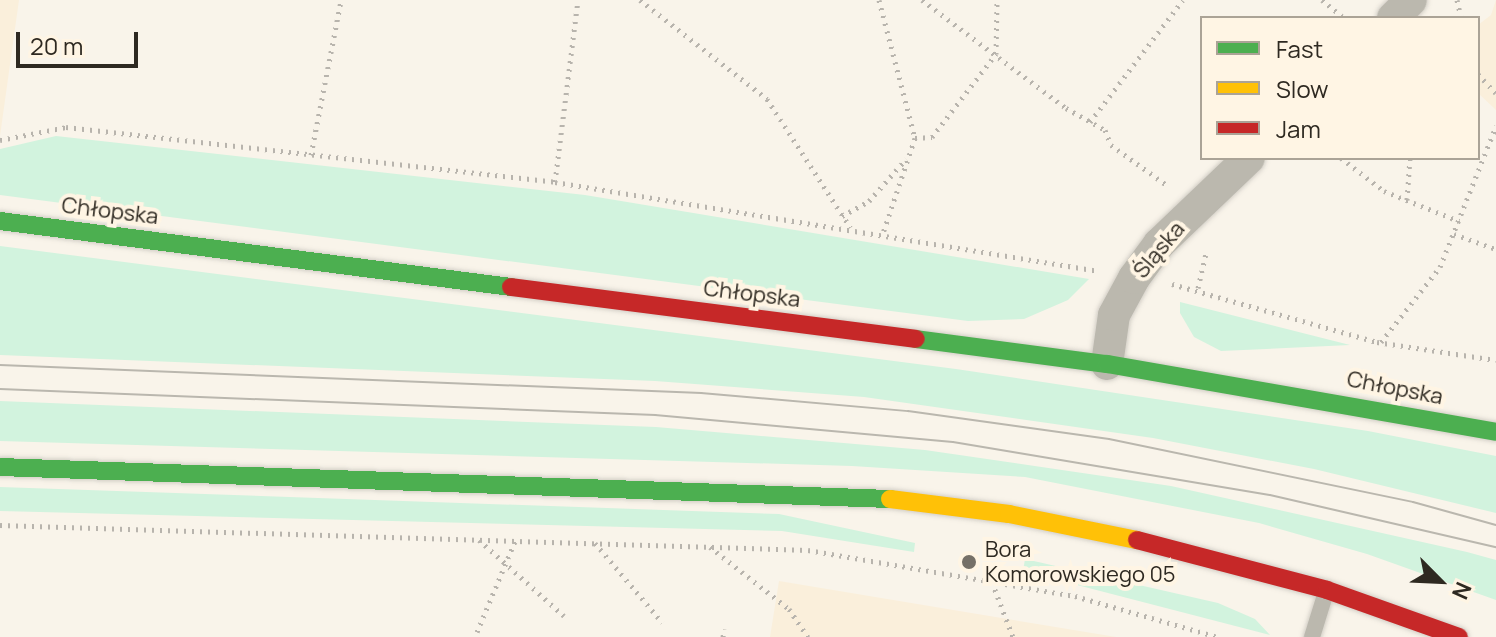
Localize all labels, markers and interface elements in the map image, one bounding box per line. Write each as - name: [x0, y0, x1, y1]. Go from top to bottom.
- scale bar: [20, 16, 142, 66]
- legend: [1200, 16, 1480, 160]
- text: 20 m: [30, 29, 83, 62]
- text: Fast: [1276, 32, 1323, 65]
- text: Slow: [1276, 72, 1329, 105]
- text: Jam: [1276, 112, 1321, 145]
- street label: Chłopska: [60, 192, 160, 230]
- street label: Śląska: [1128, 216, 1190, 284]
- street label: Chłopska: [702, 275, 802, 313]
- street label: Chłopska: [1345, 366, 1445, 410]
- place label: Bora Komorowskiego 05: [985, 536, 1176, 588]
- north arrow: [1400, 541, 1480, 621]
- marker: Bora Komorowskiego 05: [960, 553, 978, 571]
- text: N: [1445, 577, 1479, 604]

